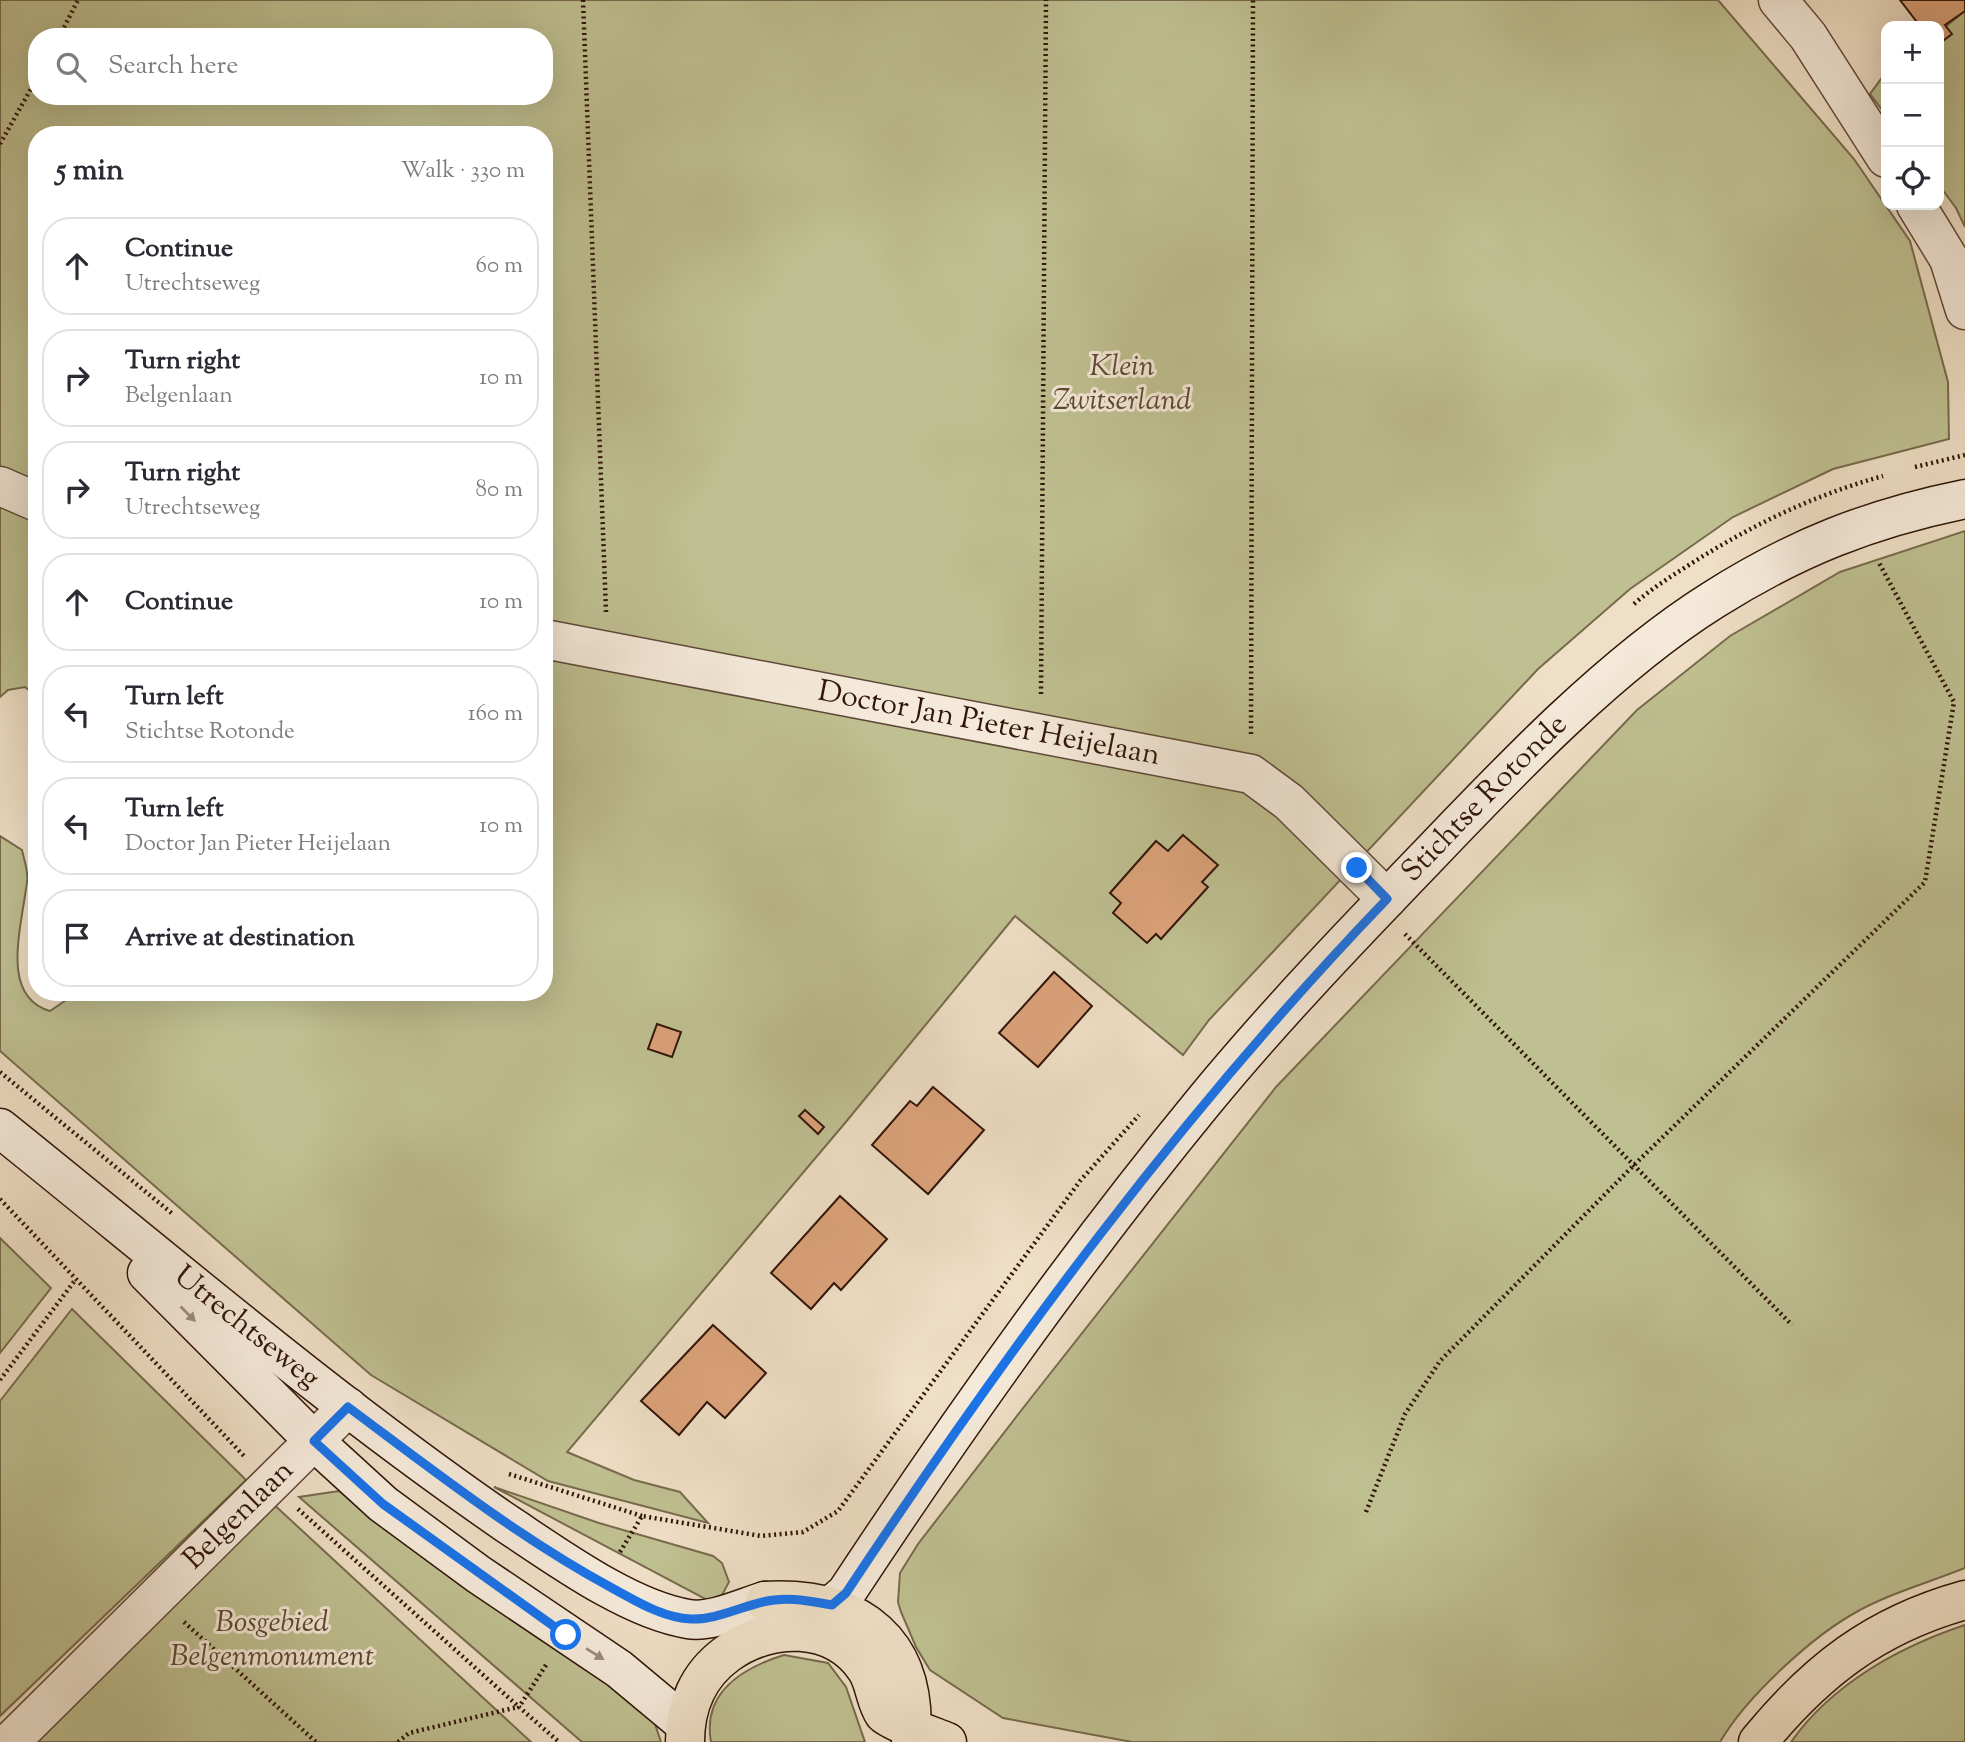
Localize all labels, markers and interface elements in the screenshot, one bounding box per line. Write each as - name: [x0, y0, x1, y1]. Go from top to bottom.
- map controls: [1881, 21, 1944, 210]
- button: +: [1881, 21, 1944, 84]
- search box: [28, 28, 553, 105]
- icon: search: [52, 48, 90, 86]
- text: Search here: [108, 48, 238, 85]
- button: −: [1881, 84, 1944, 147]
- button: locate: [1881, 147, 1944, 210]
- text: 5 min: [56, 150, 124, 193]
- text: Walk · 330 m: [401, 155, 525, 188]
- text: Continue: [125, 231, 233, 268]
- icon: ahead: [58, 247, 96, 285]
- text: 60 m: [475, 250, 523, 283]
- text: Utrechtseweg: [125, 268, 260, 301]
- text: Turn right: [125, 343, 240, 380]
- park label: Klein Zwitserland: [1053, 346, 1192, 423]
- icon: right: [58, 359, 96, 397]
- text: 10 m: [479, 362, 523, 395]
- text: Belgenlaan: [125, 380, 233, 413]
- text: Turn right: [125, 455, 240, 492]
- icon: right: [58, 471, 96, 509]
- text: 80 m: [475, 474, 523, 507]
- text: Utrechtseweg: [125, 492, 260, 525]
- icon: ahead: [58, 583, 96, 621]
- text: Continue: [125, 584, 233, 621]
- text: 10 m: [479, 586, 523, 619]
- street label: Doctor Jan Pieter Heijelaan: [814, 670, 1164, 778]
- text: Turn left: [125, 679, 224, 716]
- icon: left: [58, 695, 96, 733]
- text: 160 m: [468, 698, 523, 731]
- street label: Stichtse Rotonde: [1392, 704, 1578, 892]
- text: Stichtse Rotonde: [125, 716, 295, 749]
- text: Turn left: [125, 791, 224, 828]
- icon: left: [58, 807, 96, 845]
- text: 10 m: [479, 810, 523, 843]
- text: Doctor Jan Pieter Heijelaan: [125, 828, 391, 861]
- route end: [1341, 852, 1372, 883]
- icon: arrive: [58, 919, 96, 957]
- text: Arrive at destination: [125, 920, 355, 957]
- street label: Utrechtseweg: [164, 1256, 329, 1399]
- one-way arrow: [179, 1305, 195, 1322]
- street label: Belgenlaan: [174, 1450, 304, 1580]
- park label: Bosgebied Belgenmonument: [170, 1602, 374, 1679]
- route start: [550, 1619, 581, 1650]
- one-way arrow: [585, 1647, 605, 1660]

